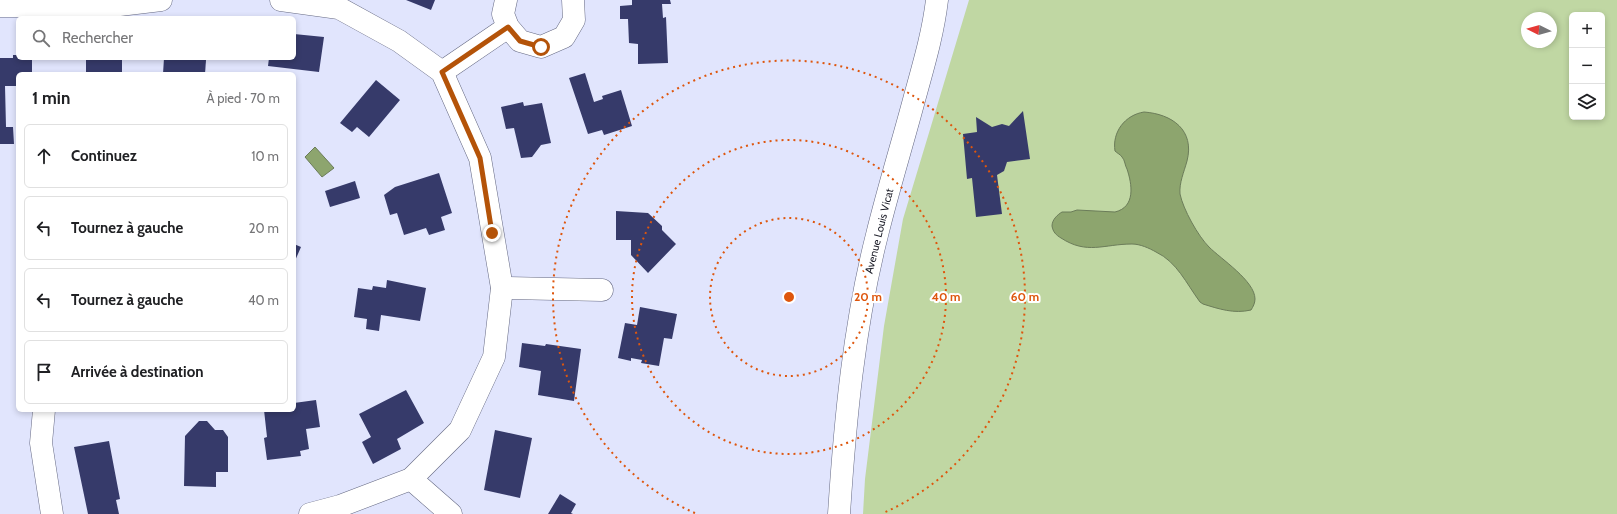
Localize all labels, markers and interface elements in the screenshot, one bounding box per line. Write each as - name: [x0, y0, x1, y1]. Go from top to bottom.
- north arrow: [1521, 12, 1557, 48]
- map controls: [1569, 12, 1605, 120]
- button: +: [1569, 12, 1605, 48]
- search box: [16, 16, 296, 60]
- icon: search: [30, 27, 52, 49]
- text: Rechercher: [62, 29, 133, 47]
- route start: [532, 38, 550, 56]
- button: −: [1569, 48, 1605, 84]
- button: layers: [1569, 84, 1605, 120]
- text: 1 min: [32, 88, 70, 108]
- text: À pied · 70 m: [206, 90, 280, 106]
- icon: ahead: [33, 145, 55, 167]
- text: Continuez: [71, 147, 137, 165]
- text: 10 m: [251, 148, 279, 164]
- street label: Avenue Louis Vicat: [862, 187, 896, 275]
- icon: left: [33, 217, 55, 239]
- text: Tournez à gauche: [71, 219, 183, 237]
- text: 20 m: [249, 220, 279, 236]
- route end: [483, 224, 501, 242]
- icon: left: [33, 289, 55, 311]
- text: 20 m: [854, 289, 882, 304]
- text: 40 m: [931, 289, 961, 304]
- text: 60 m: [1011, 289, 1039, 304]
- centre of rings: [782, 290, 796, 304]
- text: Tournez à gauche: [71, 291, 183, 309]
- text: 40 m: [248, 292, 279, 308]
- icon: arrive: [33, 361, 55, 383]
- text: Arrivée à destination: [71, 363, 203, 381]

